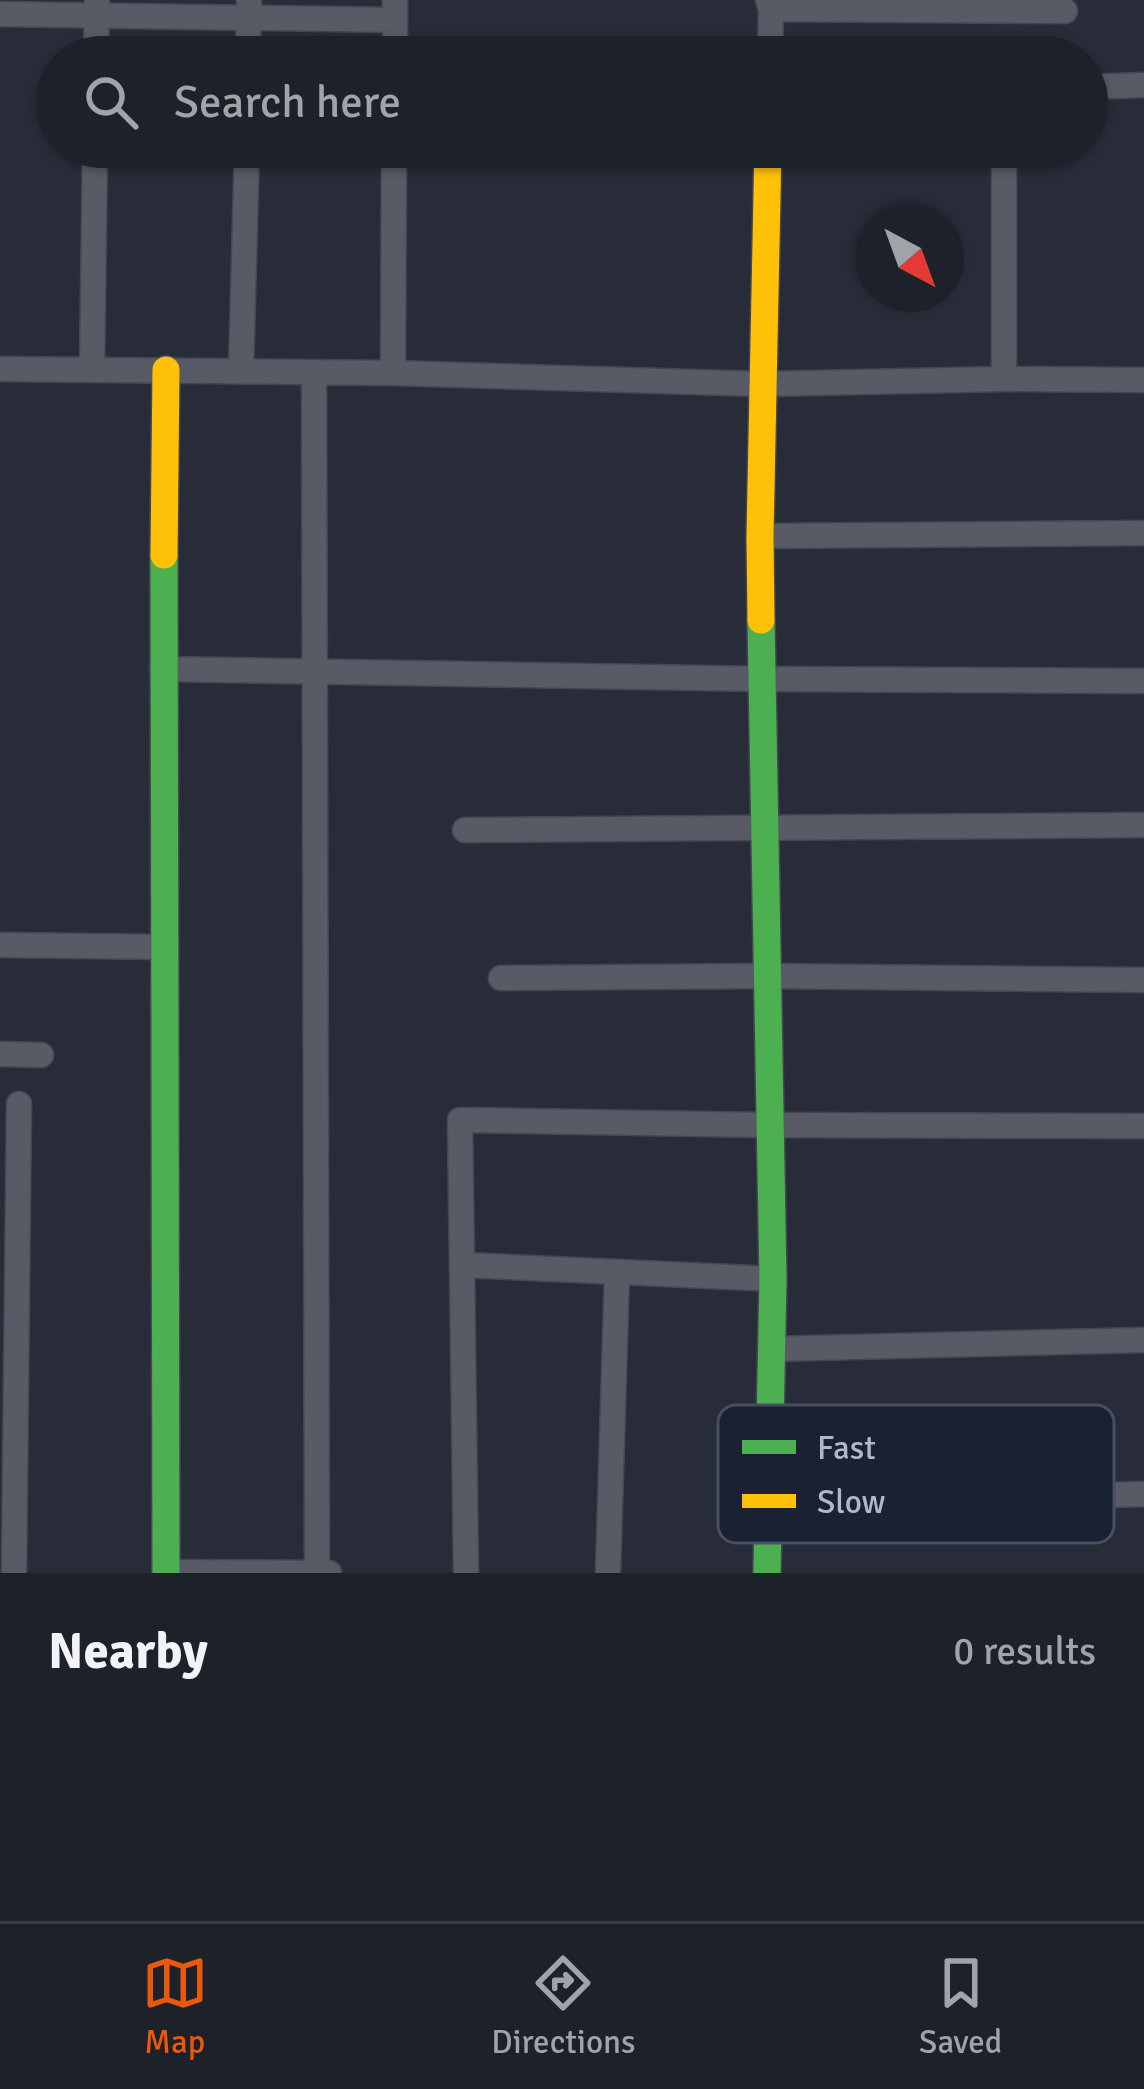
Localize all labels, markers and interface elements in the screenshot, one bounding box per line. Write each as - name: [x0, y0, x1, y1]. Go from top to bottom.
- search box: [36, 36, 1108, 168]
- icon: search: [78, 69, 144, 135]
- text: Search here: [174, 75, 401, 130]
- north arrow: [856, 204, 964, 312]
- legend: [718, 1405, 1114, 1543]
- text: Fast: [817, 1428, 876, 1469]
- text: Slow: [817, 1482, 886, 1523]
- text: Nearby: [48, 1620, 208, 1683]
- text: 0 results: [953, 1627, 1096, 1675]
- tab: Map: [142, 1950, 208, 2063]
- tab: Directions: [491, 1950, 636, 2063]
- tab: Saved: [919, 1950, 1002, 2063]

